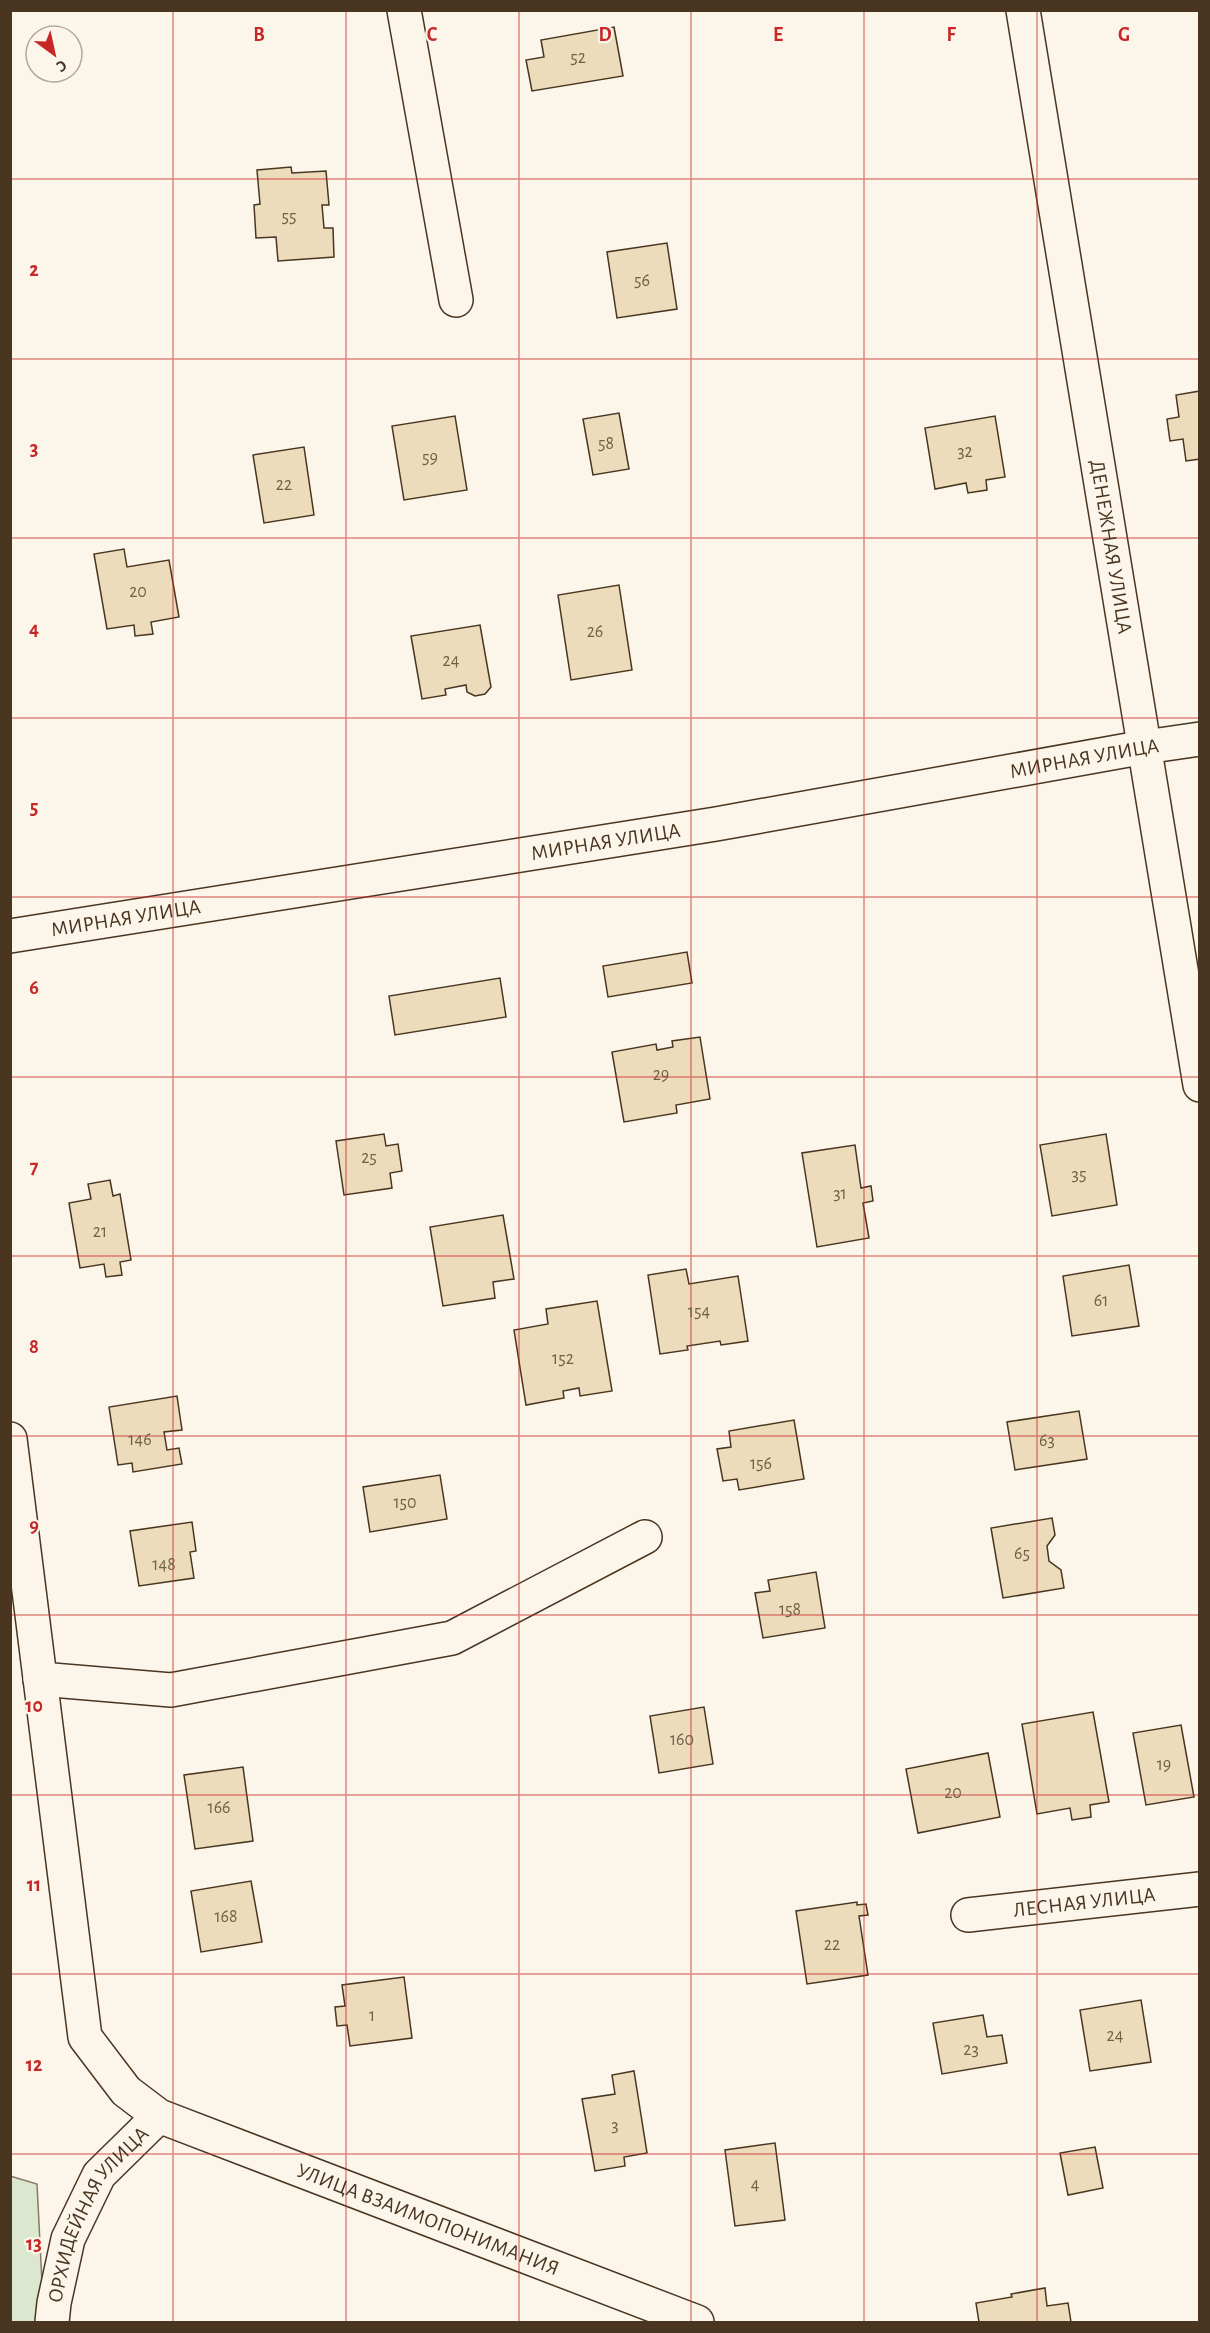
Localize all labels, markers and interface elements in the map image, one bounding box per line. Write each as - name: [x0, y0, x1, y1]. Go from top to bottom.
- north arrow: [24, 24, 84, 84]
- text: B: [253, 25, 265, 45]
- text: C: [427, 25, 438, 45]
- text: D: [598, 25, 612, 45]
- text: E: [773, 25, 783, 45]
- text: F: [946, 25, 956, 45]
- text: G: [1118, 25, 1130, 45]
- house number: 52: [570, 49, 586, 67]
- text: С: [53, 57, 70, 75]
- house number: 55: [281, 208, 297, 226]
- text: 2: [29, 260, 39, 280]
- house number: 56: [634, 272, 650, 290]
- house number: 58: [598, 435, 614, 453]
- text: 3: [30, 439, 38, 459]
- house number: 32: [957, 443, 973, 461]
- house number: 59: [422, 449, 438, 467]
- street label: ДЕНЕЖНАЯ УЛИЦА: [1087, 458, 1136, 635]
- house number: 22: [276, 476, 292, 494]
- house number: 20: [129, 583, 147, 601]
- text: 4: [29, 619, 39, 639]
- house number: 26: [587, 623, 603, 641]
- house number: 24: [443, 652, 460, 670]
- street label: МИРНАЯ УЛИЦА: [1008, 735, 1160, 782]
- text: 5: [30, 798, 38, 818]
- street label: МИРНАЯ УЛИЦА: [529, 819, 682, 864]
- street label: МИРНАЯ УЛИЦА: [49, 895, 202, 940]
- text: 6: [29, 978, 39, 998]
- house number: 29: [653, 1066, 669, 1084]
- house number: 25: [361, 1149, 377, 1167]
- text: 7: [30, 1157, 39, 1177]
- house number: 35: [1072, 1166, 1086, 1184]
- house number: 31: [833, 1185, 847, 1203]
- house number: 21: [93, 1223, 107, 1241]
- house number: 61: [1094, 1292, 1108, 1310]
- house number: 154: [688, 1303, 711, 1321]
- text: 8: [29, 1337, 39, 1357]
- house number: 152: [552, 1350, 574, 1368]
- house number: 146: [128, 1431, 152, 1449]
- house number: 63: [1039, 1432, 1055, 1450]
- house number: 156: [750, 1455, 772, 1473]
- house number: 150: [393, 1494, 417, 1512]
- text: 9: [29, 1516, 39, 1536]
- house number: 65: [1014, 1545, 1030, 1563]
- house number: 148: [152, 1556, 176, 1574]
- house number: 158: [779, 1601, 801, 1619]
- text: 10: [25, 1696, 43, 1716]
- house number: 160: [670, 1731, 694, 1749]
- house number: 19: [1157, 1756, 1171, 1774]
- house number: 20: [944, 1784, 962, 1802]
- house number: 166: [207, 1799, 231, 1817]
- text: 11: [27, 1875, 41, 1895]
- street label: ЛЕСНАЯ УЛИЦА: [1012, 1884, 1156, 1920]
- house number: 168: [214, 1908, 238, 1926]
- house number: 22: [824, 1936, 840, 1954]
- house number: 1: [369, 2007, 375, 2025]
- house number: 24: [1107, 2027, 1124, 2045]
- house number: 23: [963, 2041, 979, 2059]
- text: 12: [26, 2055, 42, 2075]
- house number: 3: [611, 2117, 619, 2135]
- street label: ОРХИДЕЙНАЯ УЛИЦА: [44, 2122, 152, 2304]
- street label: УЛИЦА ВЗАИМОПОНИМАНИЯ: [294, 2159, 562, 2279]
- house number: 4: [751, 2176, 760, 2194]
- text: 13: [26, 2234, 42, 2254]

